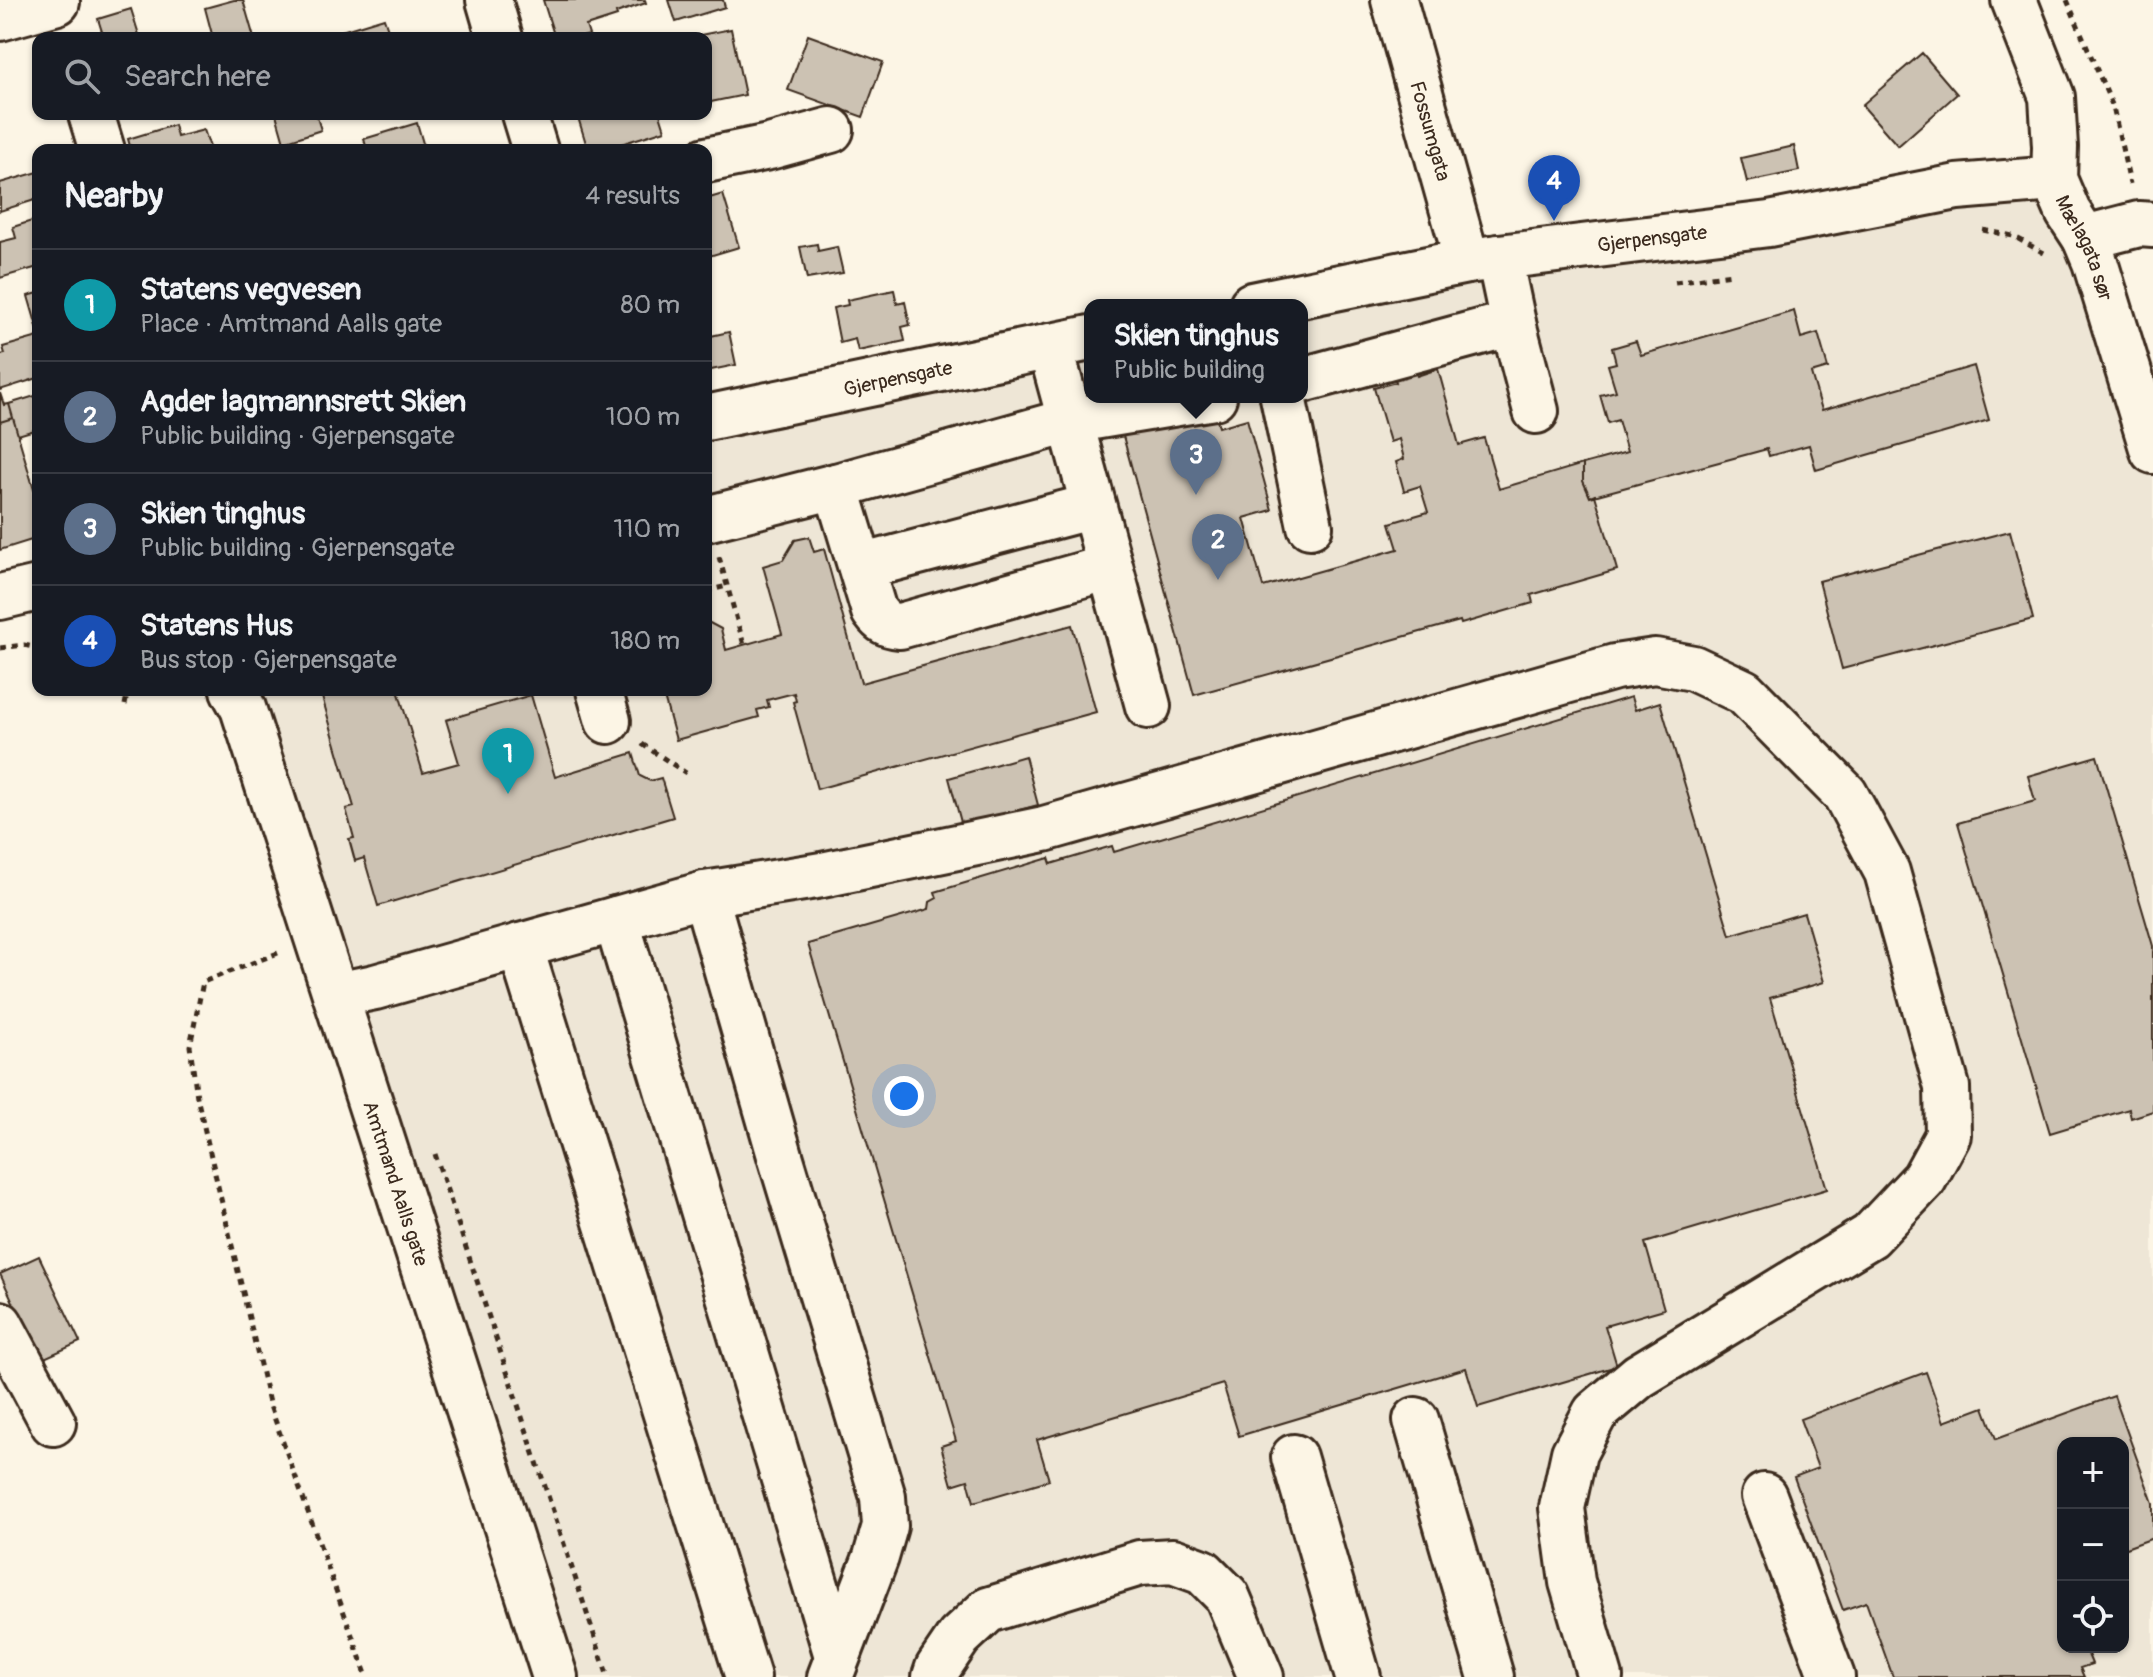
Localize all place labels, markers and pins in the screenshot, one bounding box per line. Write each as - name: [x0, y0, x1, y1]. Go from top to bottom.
- pin: 4: [1528, 155, 1580, 221]
- pin: 3: [1170, 429, 1222, 495]
- pin: 2: [1192, 514, 1244, 580]
- pin: 1: [482, 728, 534, 794]

